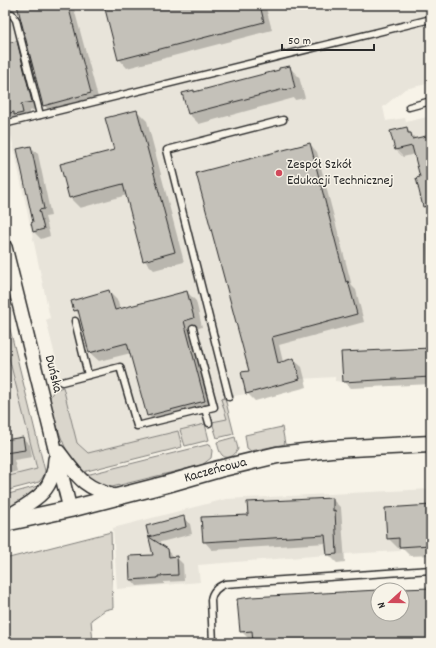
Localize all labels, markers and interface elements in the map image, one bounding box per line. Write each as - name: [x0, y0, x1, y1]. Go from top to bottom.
- scale bar: [282, 26, 374, 52]
- text: 50 m: [288, 33, 311, 50]
- place label: Zespół Szkół Edukacji Technicznej: [287, 155, 393, 191]
- marker: Zespół Szkół Edukacji Technicznej: [274, 168, 284, 178]
- street label: Duńska: [39, 353, 67, 395]
- street label: Kaczeńcowa: [182, 453, 249, 489]
- north arrow: [370, 582, 410, 622]
- text: N: [374, 599, 391, 610]

